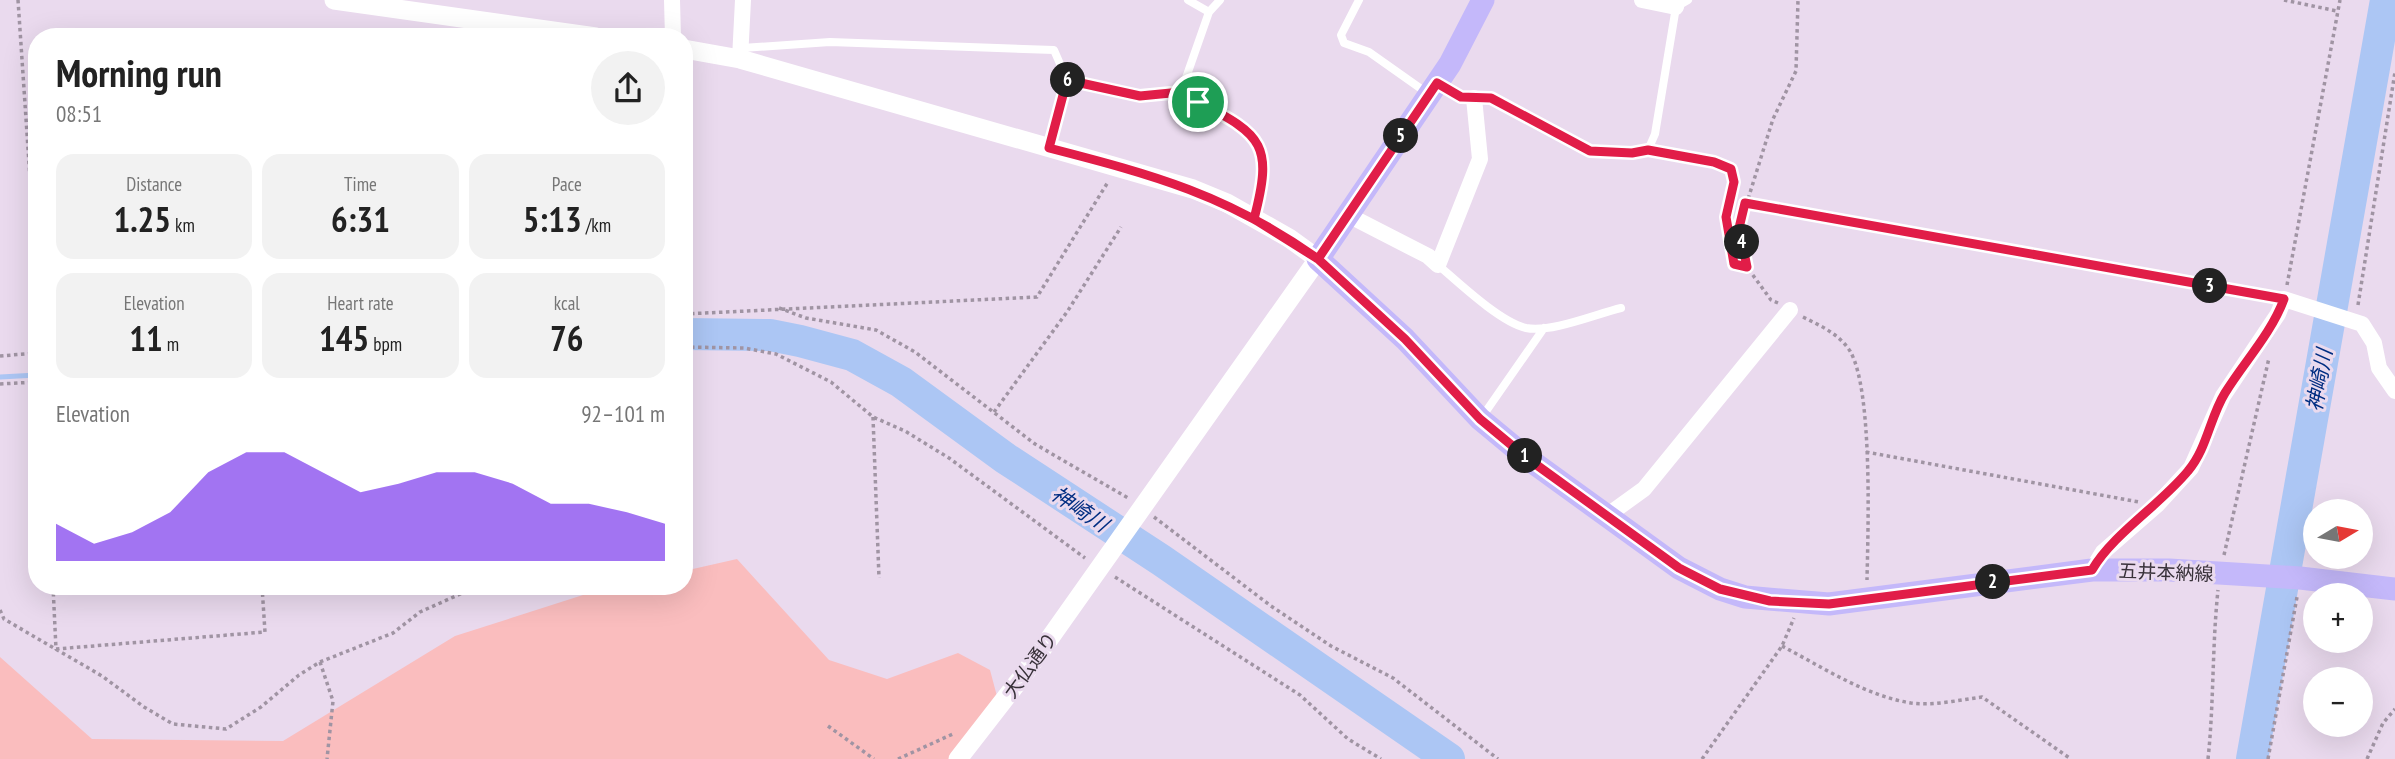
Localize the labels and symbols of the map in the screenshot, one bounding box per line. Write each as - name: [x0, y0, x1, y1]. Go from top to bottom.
- pin: 6: [1050, 62, 1086, 98]
- pin: [1168, 72, 1228, 132]
- pin: 5: [1384, 118, 1418, 154]
- pin: 4: [1724, 224, 1760, 260]
- pin: 3: [2192, 268, 2228, 304]
- water label: 神崎川: [2300, 345, 2338, 413]
- pin: 1: [1508, 438, 1542, 474]
- water label: 神崎川: [1046, 480, 1115, 539]
- north arrow: [2303, 499, 2373, 569]
- street label: 五井本納線: [2118, 558, 2214, 586]
- pin: 2: [1976, 564, 2010, 600]
- street label: 大仏通り: [998, 627, 1062, 703]

